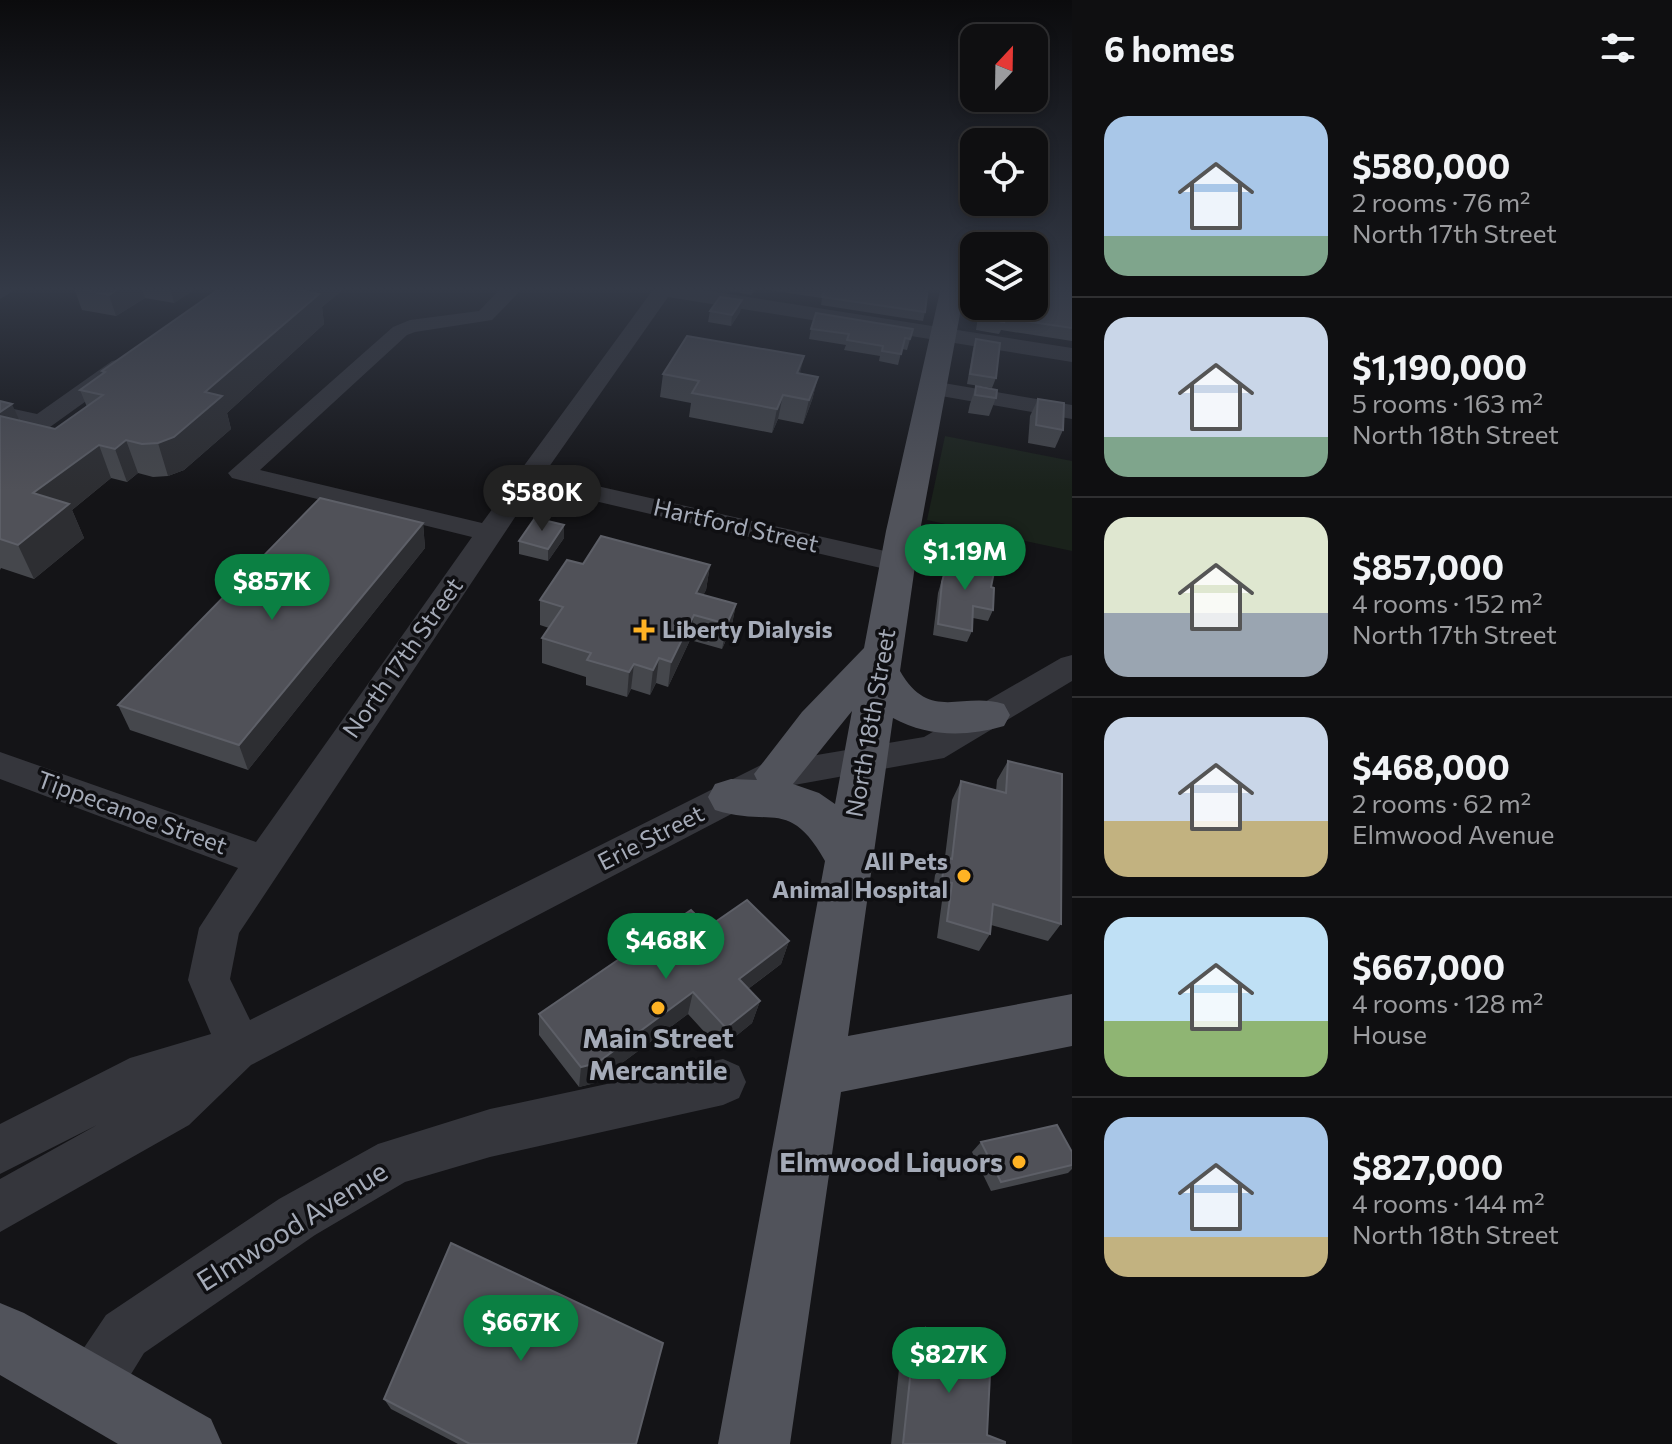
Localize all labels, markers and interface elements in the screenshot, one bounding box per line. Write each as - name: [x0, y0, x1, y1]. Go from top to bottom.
- north arrow: [960, 24, 1048, 112]
- map controls: [960, 24, 1048, 320]
- icon: filters: [1596, 26, 1640, 70]
- text: 6 homes: [1104, 27, 1235, 69]
- button: locate: [960, 128, 1048, 216]
- text: $580,000: [1352, 144, 1510, 186]
- icon: home: [1168, 148, 1264, 244]
- text: 2 rooms · 76 m²: [1352, 186, 1531, 217]
- text: North 17th Street: [1352, 217, 1557, 248]
- button: layers: [960, 232, 1048, 320]
- text: $1,190,000: [1352, 345, 1527, 387]
- icon: home: [1168, 349, 1264, 445]
- text: 5 rooms · 163 m²: [1352, 387, 1543, 418]
- text: North 18th Street: [1352, 418, 1559, 449]
- pin: $580K: [486, 465, 598, 533]
- text: $580K: [501, 475, 583, 506]
- street label: Hartford Street: [651, 491, 822, 558]
- pin: $1.19M: [900, 524, 1030, 592]
- text: $1.19M: [923, 534, 1007, 565]
- text: $857,000: [1352, 545, 1504, 587]
- icon: home: [1168, 549, 1264, 645]
- pin: $857K: [216, 554, 328, 622]
- text: $857K: [233, 564, 311, 595]
- street label: North 17th Street: [336, 571, 468, 743]
- text: 4 rooms · 152 m²: [1352, 587, 1543, 618]
- place label: Liberty Dialysis: [662, 614, 833, 643]
- text: North 17th Street: [1352, 618, 1557, 649]
- marker: Liberty Dialysis: [633, 619, 655, 641]
- street label: North 18th Street: [839, 626, 900, 819]
- text: $468,000: [1352, 745, 1510, 787]
- icon: home: [1168, 749, 1264, 845]
- street label: Tippecanoe Street: [33, 764, 232, 860]
- text: 2 rooms · 62 m²: [1352, 787, 1531, 818]
- street label: Erie Street: [592, 798, 708, 876]
- text: Elmwood Avenue: [1352, 818, 1555, 849]
- place label: All Pets Animal Hospital: [772, 846, 948, 903]
- marker: All Pets Animal Hospital: [955, 867, 973, 885]
- pin: $468K: [610, 913, 722, 981]
- text: $468K: [625, 923, 707, 954]
- text: $667,000: [1352, 945, 1505, 987]
- icon: home: [1168, 949, 1264, 1045]
- text: 4 rooms · 128 m²: [1352, 987, 1544, 1018]
- marker: Main Street Mercantile: [649, 999, 667, 1017]
- text: House: [1352, 1018, 1427, 1049]
- place label: Main Street Mercantile: [582, 1020, 734, 1086]
- place label: Elmwood Liquors: [779, 1144, 1003, 1178]
- text: $827,000: [1352, 1145, 1503, 1187]
- icon: home: [1168, 1149, 1264, 1245]
- street label: Elmwood Avenue: [190, 1153, 393, 1297]
- marker: Elmwood Liquors: [1010, 1153, 1028, 1171]
- text: 4 rooms · 144 m²: [1352, 1187, 1545, 1218]
- text: North 18th Street: [1352, 1218, 1559, 1249]
- pin: $667K: [465, 1295, 577, 1363]
- text: $667K: [481, 1305, 561, 1336]
- pin: $827K: [893, 1327, 1005, 1395]
- text: $827K: [910, 1337, 988, 1368]

